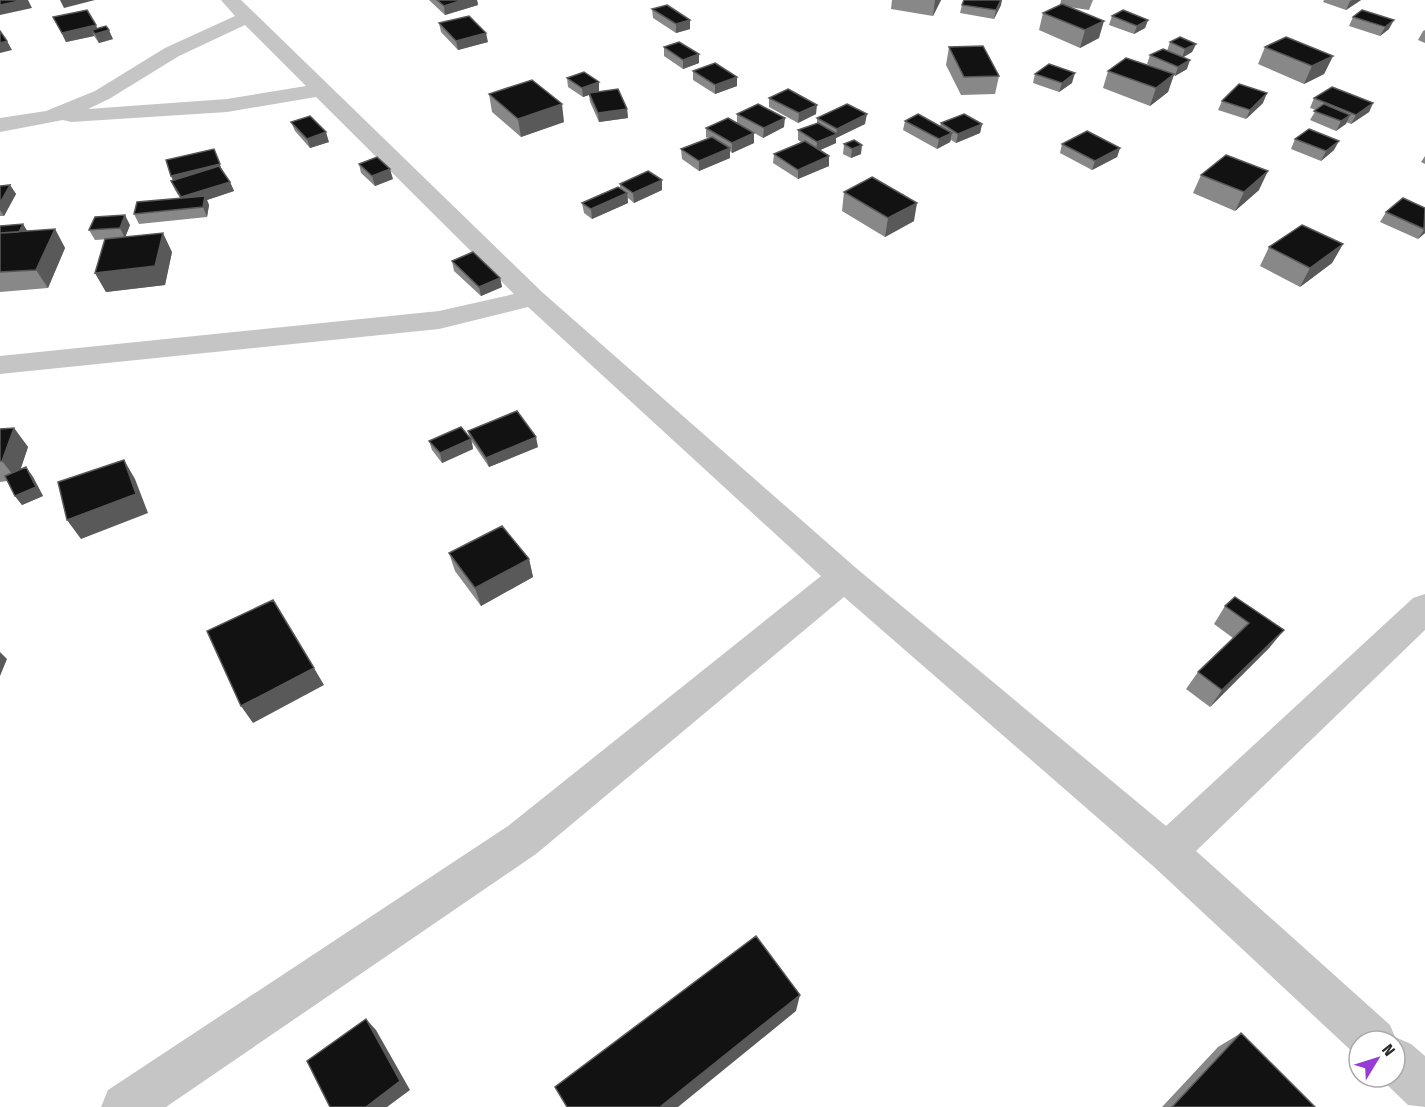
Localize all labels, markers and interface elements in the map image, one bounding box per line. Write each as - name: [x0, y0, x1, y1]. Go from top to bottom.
- north arrow: [1347, 1029, 1407, 1089]
- text: N: [1378, 1040, 1399, 1060]

